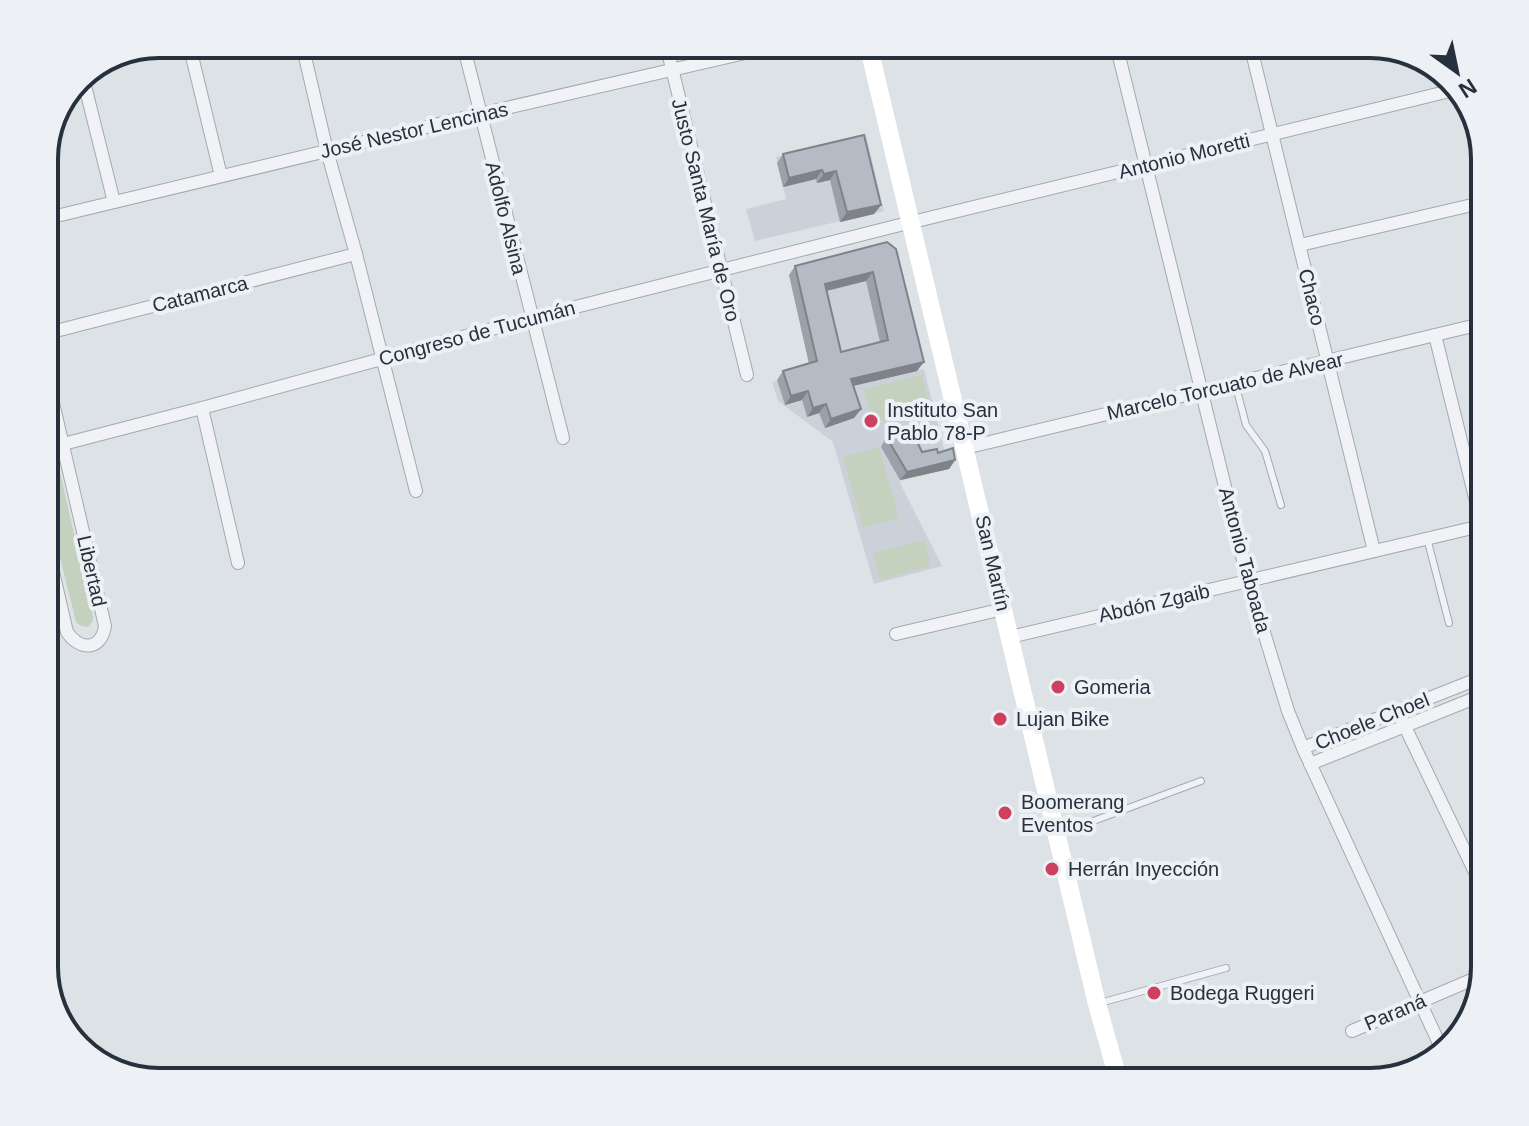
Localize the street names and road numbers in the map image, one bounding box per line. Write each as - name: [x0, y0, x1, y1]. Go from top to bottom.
- street label: Justo Santa María de Oro: [668, 96, 744, 324]
- street label: José Nestor Lencinas: [318, 98, 510, 162]
- street label: Antonio Moretti: [1116, 129, 1252, 183]
- street label: Adolfo Alsina: [481, 159, 531, 278]
- street label: Chaco: [1294, 266, 1330, 328]
- street label: Catamarca: [150, 271, 251, 317]
- street label: Congreso de Tucumán: [376, 296, 578, 370]
- street label: Marcelo Torcuato de Alvear: [1105, 348, 1346, 424]
- street label: Antonio Taboada: [1215, 485, 1275, 636]
- street label: San Martín: [971, 513, 1015, 613]
- street label: Libertad: [73, 533, 111, 609]
- street label: Abdón Zgaib: [1096, 580, 1212, 626]
- street label: Choele Choel: [1312, 688, 1432, 754]
- street label: Paraná: [1361, 989, 1430, 1035]

